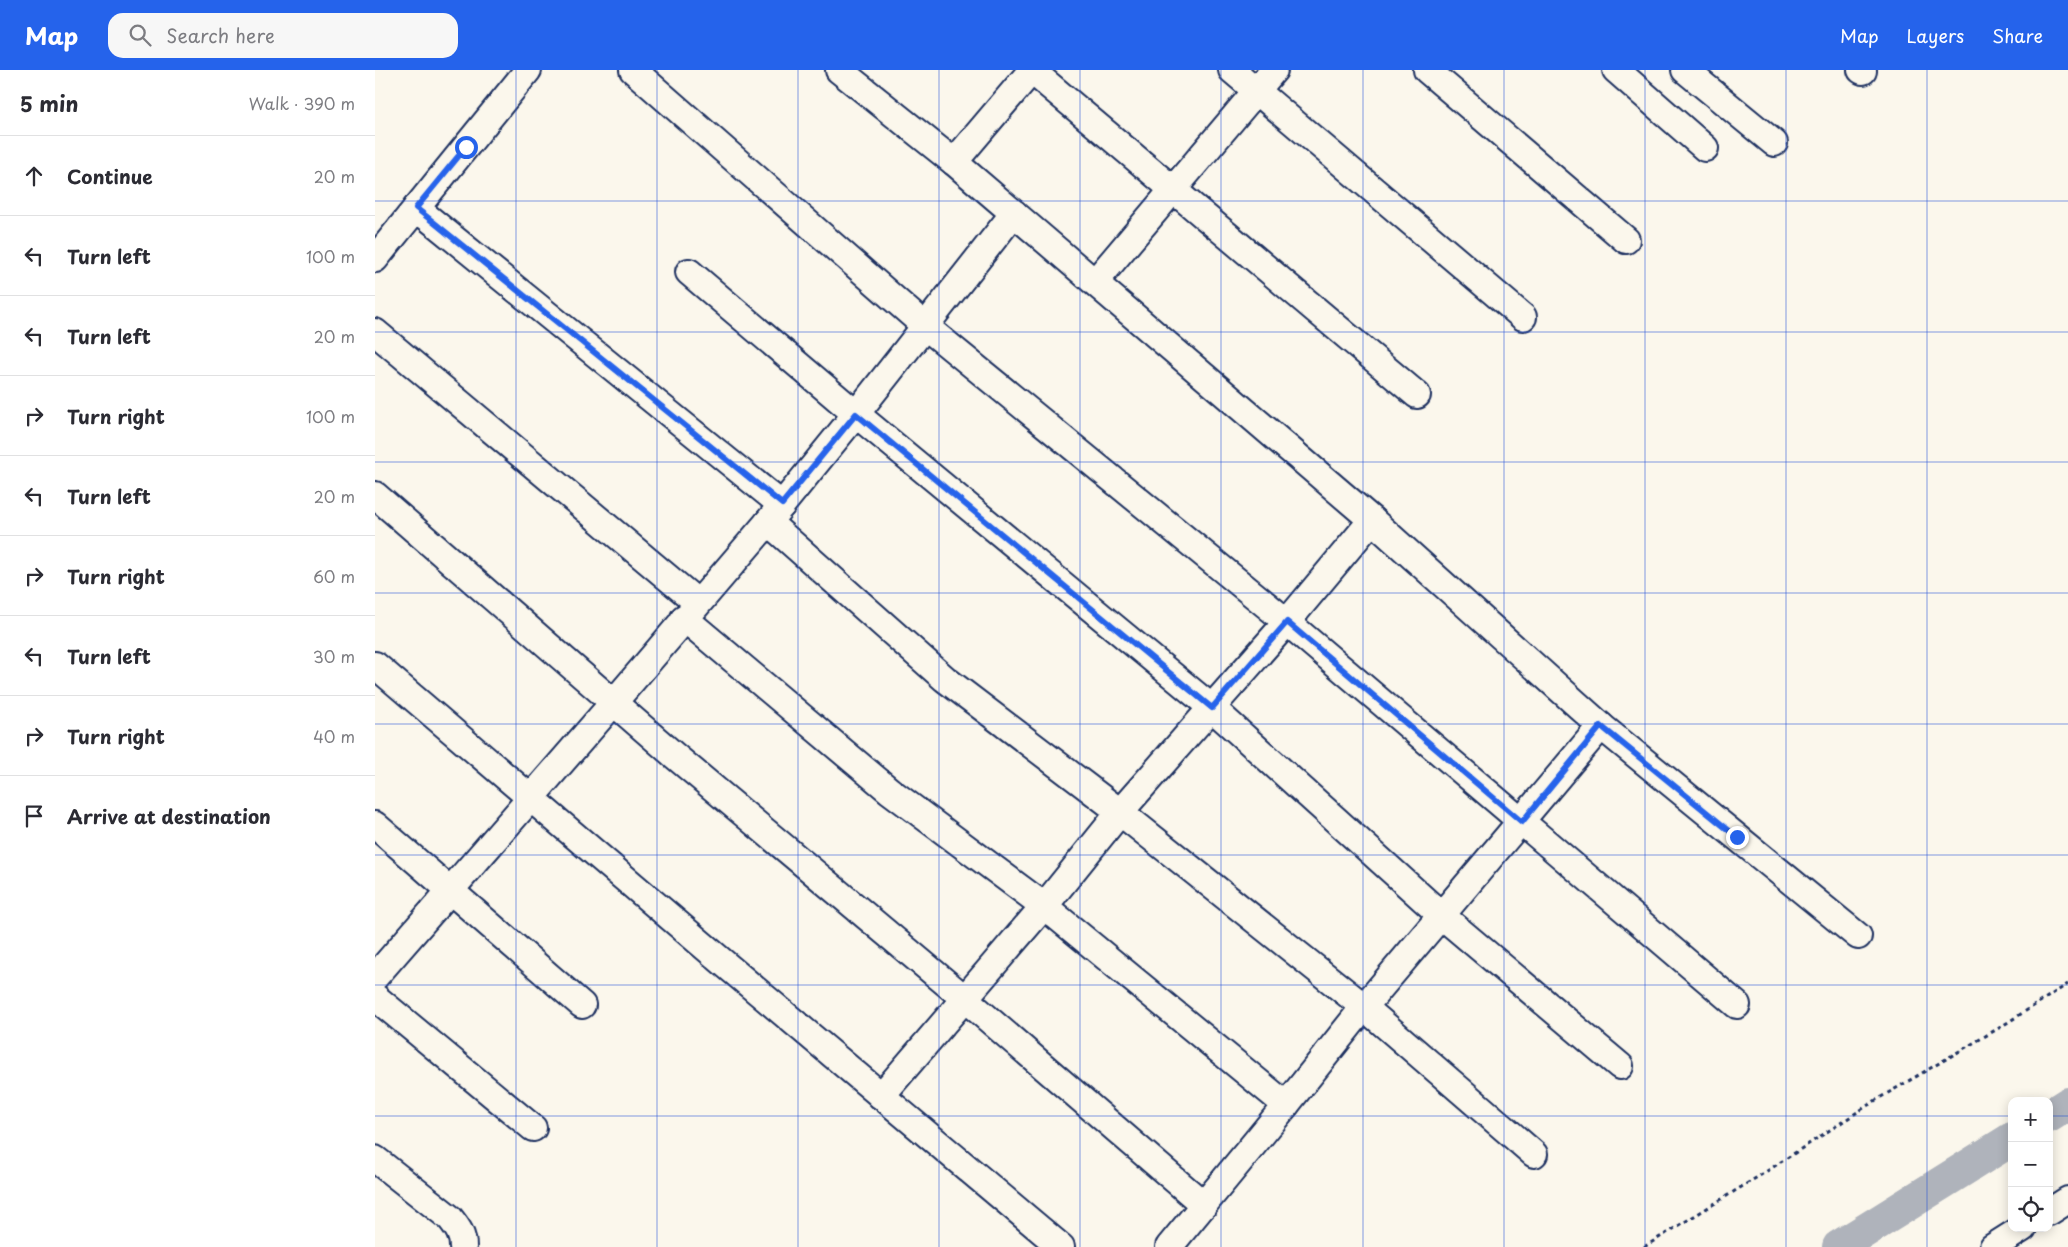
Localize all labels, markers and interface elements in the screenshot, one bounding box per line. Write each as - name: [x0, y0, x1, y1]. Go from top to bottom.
- search box: [108, 13, 458, 58]
- text: Map: [25, 17, 78, 53]
- icon: search: [126, 21, 154, 49]
- text: Search here: [166, 21, 275, 49]
- text: Map: [1840, 22, 1879, 49]
- text: Layers: [1907, 22, 1964, 49]
- text: Share: [1992, 22, 2043, 49]
- text: 5 min: [20, 87, 78, 119]
- text: Walk · 390 m: [249, 91, 355, 115]
- route start: [455, 136, 478, 159]
- icon: ahead: [20, 162, 48, 190]
- text: Continue: [67, 162, 153, 190]
- text: 20 m: [314, 164, 355, 188]
- icon: left: [20, 242, 48, 270]
- text: Turn left: [67, 242, 151, 270]
- text: 100 m: [306, 244, 355, 268]
- icon: left: [20, 322, 48, 350]
- text: Turn left: [67, 322, 151, 350]
- text: 20 m: [314, 324, 355, 348]
- icon: right: [20, 402, 48, 430]
- text: Turn right: [67, 402, 165, 430]
- text: 100 m: [306, 404, 355, 428]
- icon: left: [20, 482, 48, 510]
- text: Turn left: [67, 482, 151, 510]
- text: 20 m: [314, 484, 355, 508]
- icon: right: [20, 562, 48, 590]
- text: Turn right: [67, 562, 165, 590]
- text: 60 m: [313, 564, 355, 588]
- icon: left: [20, 642, 48, 670]
- text: Turn left: [67, 642, 151, 670]
- text: 30 m: [313, 644, 355, 668]
- icon: right: [20, 722, 48, 750]
- text: Turn right: [67, 722, 165, 750]
- text: 40 m: [313, 724, 355, 748]
- icon: arrive: [20, 802, 48, 830]
- text: Arrive at destination: [67, 802, 271, 830]
- route end: [1726, 826, 1749, 849]
- map controls: [2008, 1097, 2053, 1232]
- button: +: [2008, 1097, 2053, 1142]
- button: −: [2008, 1142, 2053, 1187]
- button: locate: [2008, 1187, 2053, 1232]

